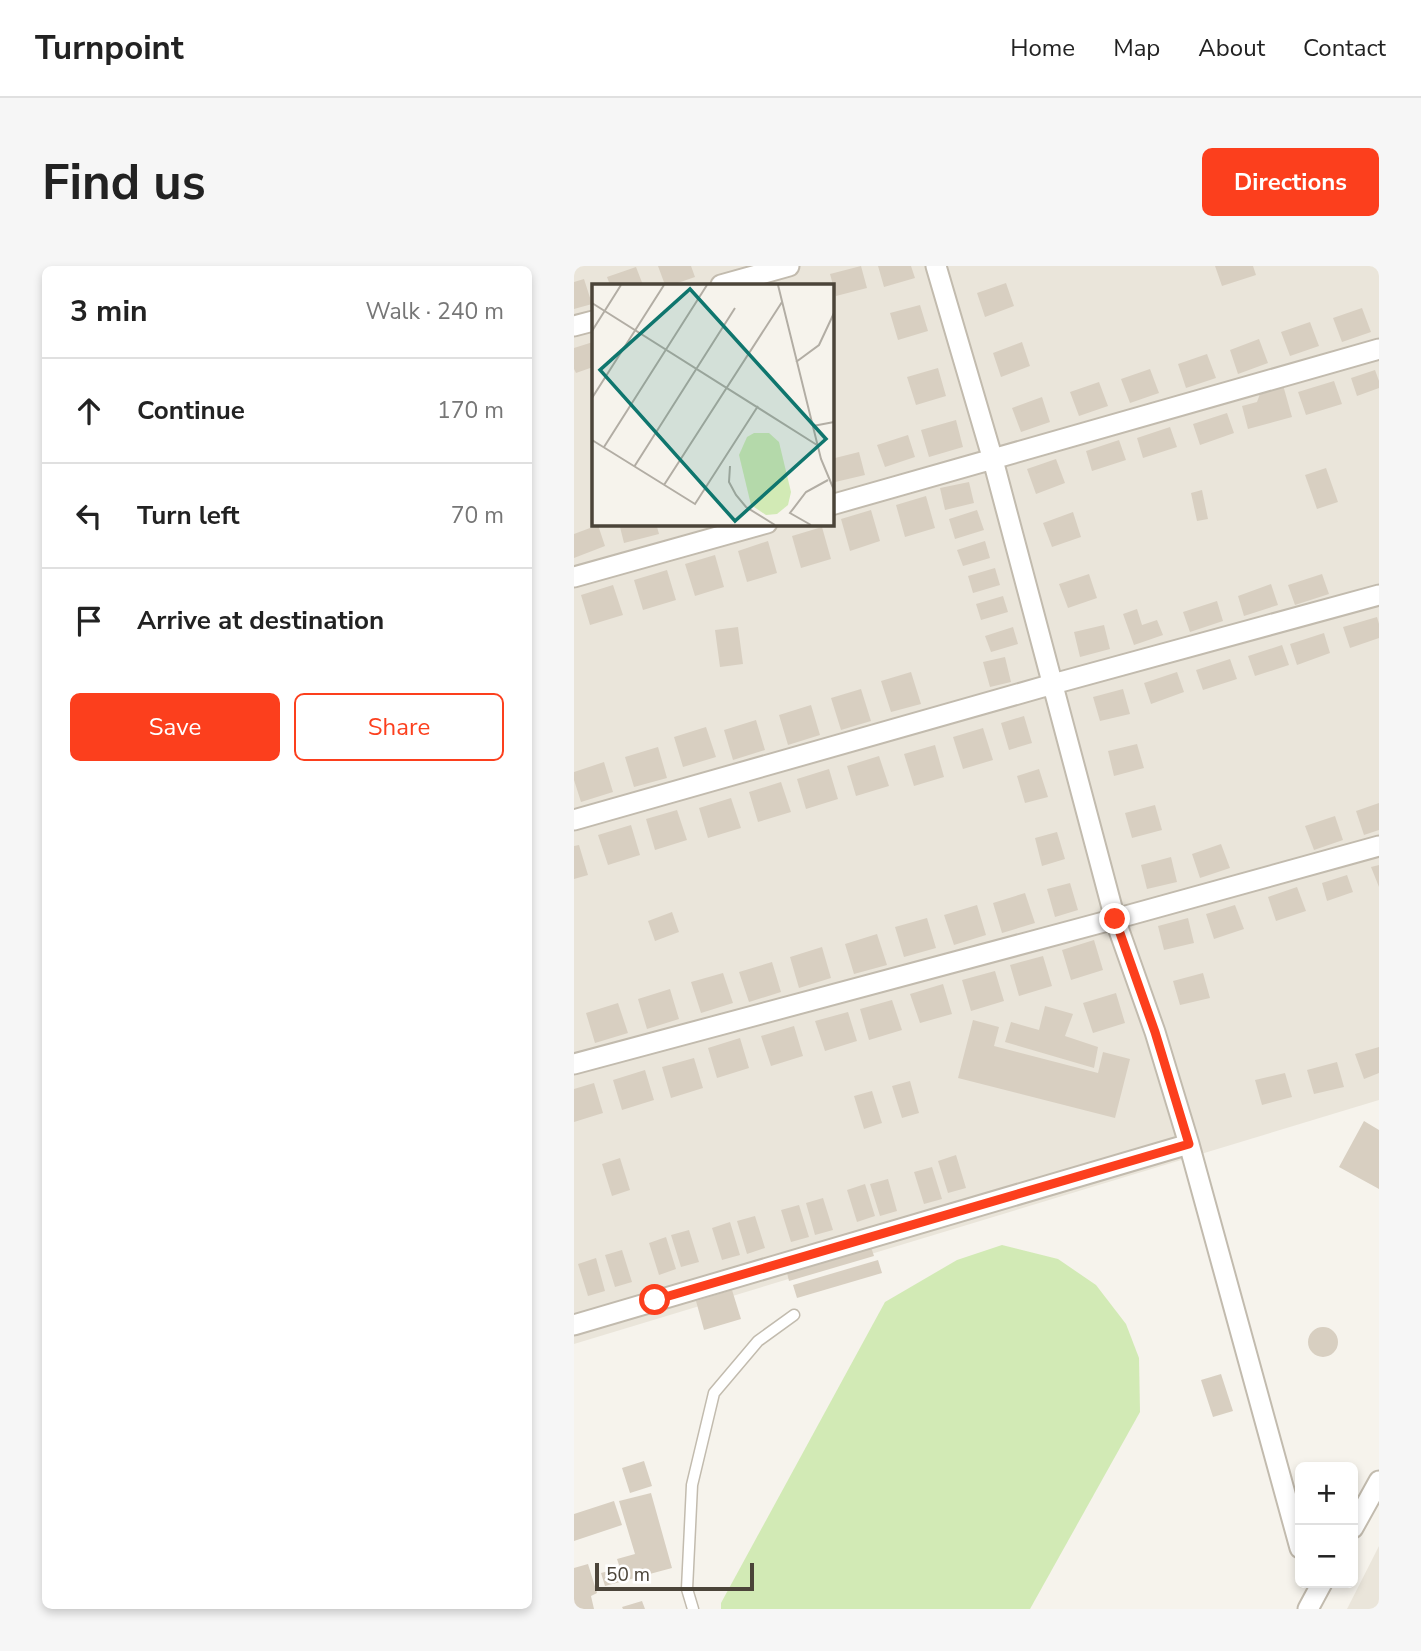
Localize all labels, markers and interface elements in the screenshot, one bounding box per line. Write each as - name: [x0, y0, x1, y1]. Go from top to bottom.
- text: Turnpoint: [35, 26, 184, 71]
- text: Home: [1010, 32, 1075, 64]
- text: Map: [1113, 32, 1160, 64]
- text: About: [1198, 32, 1265, 64]
- text: Contact: [1303, 32, 1386, 64]
- button: Directions: [1202, 148, 1379, 216]
- text: Find us: [42, 149, 206, 216]
- inset map: [592, 284, 833, 525]
- text: 3 min: [70, 291, 148, 332]
- text: Walk · 240 m: [365, 296, 504, 327]
- icon: ahead: [70, 392, 108, 430]
- text: Continue: [137, 393, 245, 428]
- text: 170 m: [437, 395, 504, 426]
- icon: left: [70, 497, 108, 535]
- text: Turn left: [137, 498, 240, 533]
- text: 70 m: [451, 500, 504, 531]
- icon: arrive: [70, 602, 108, 640]
- text: Arrive at destination: [137, 603, 384, 638]
- button: Save: [70, 693, 280, 761]
- button: Share: [294, 693, 504, 761]
- route end: [1099, 903, 1130, 934]
- route start: [639, 1284, 670, 1315]
- map controls: [1295, 1462, 1358, 1588]
- button: +: [1295, 1462, 1358, 1525]
- button: −: [1295, 1525, 1358, 1588]
- scale bar: [595, 1560, 754, 1592]
- text: 50 m: [606, 1562, 650, 1588]

